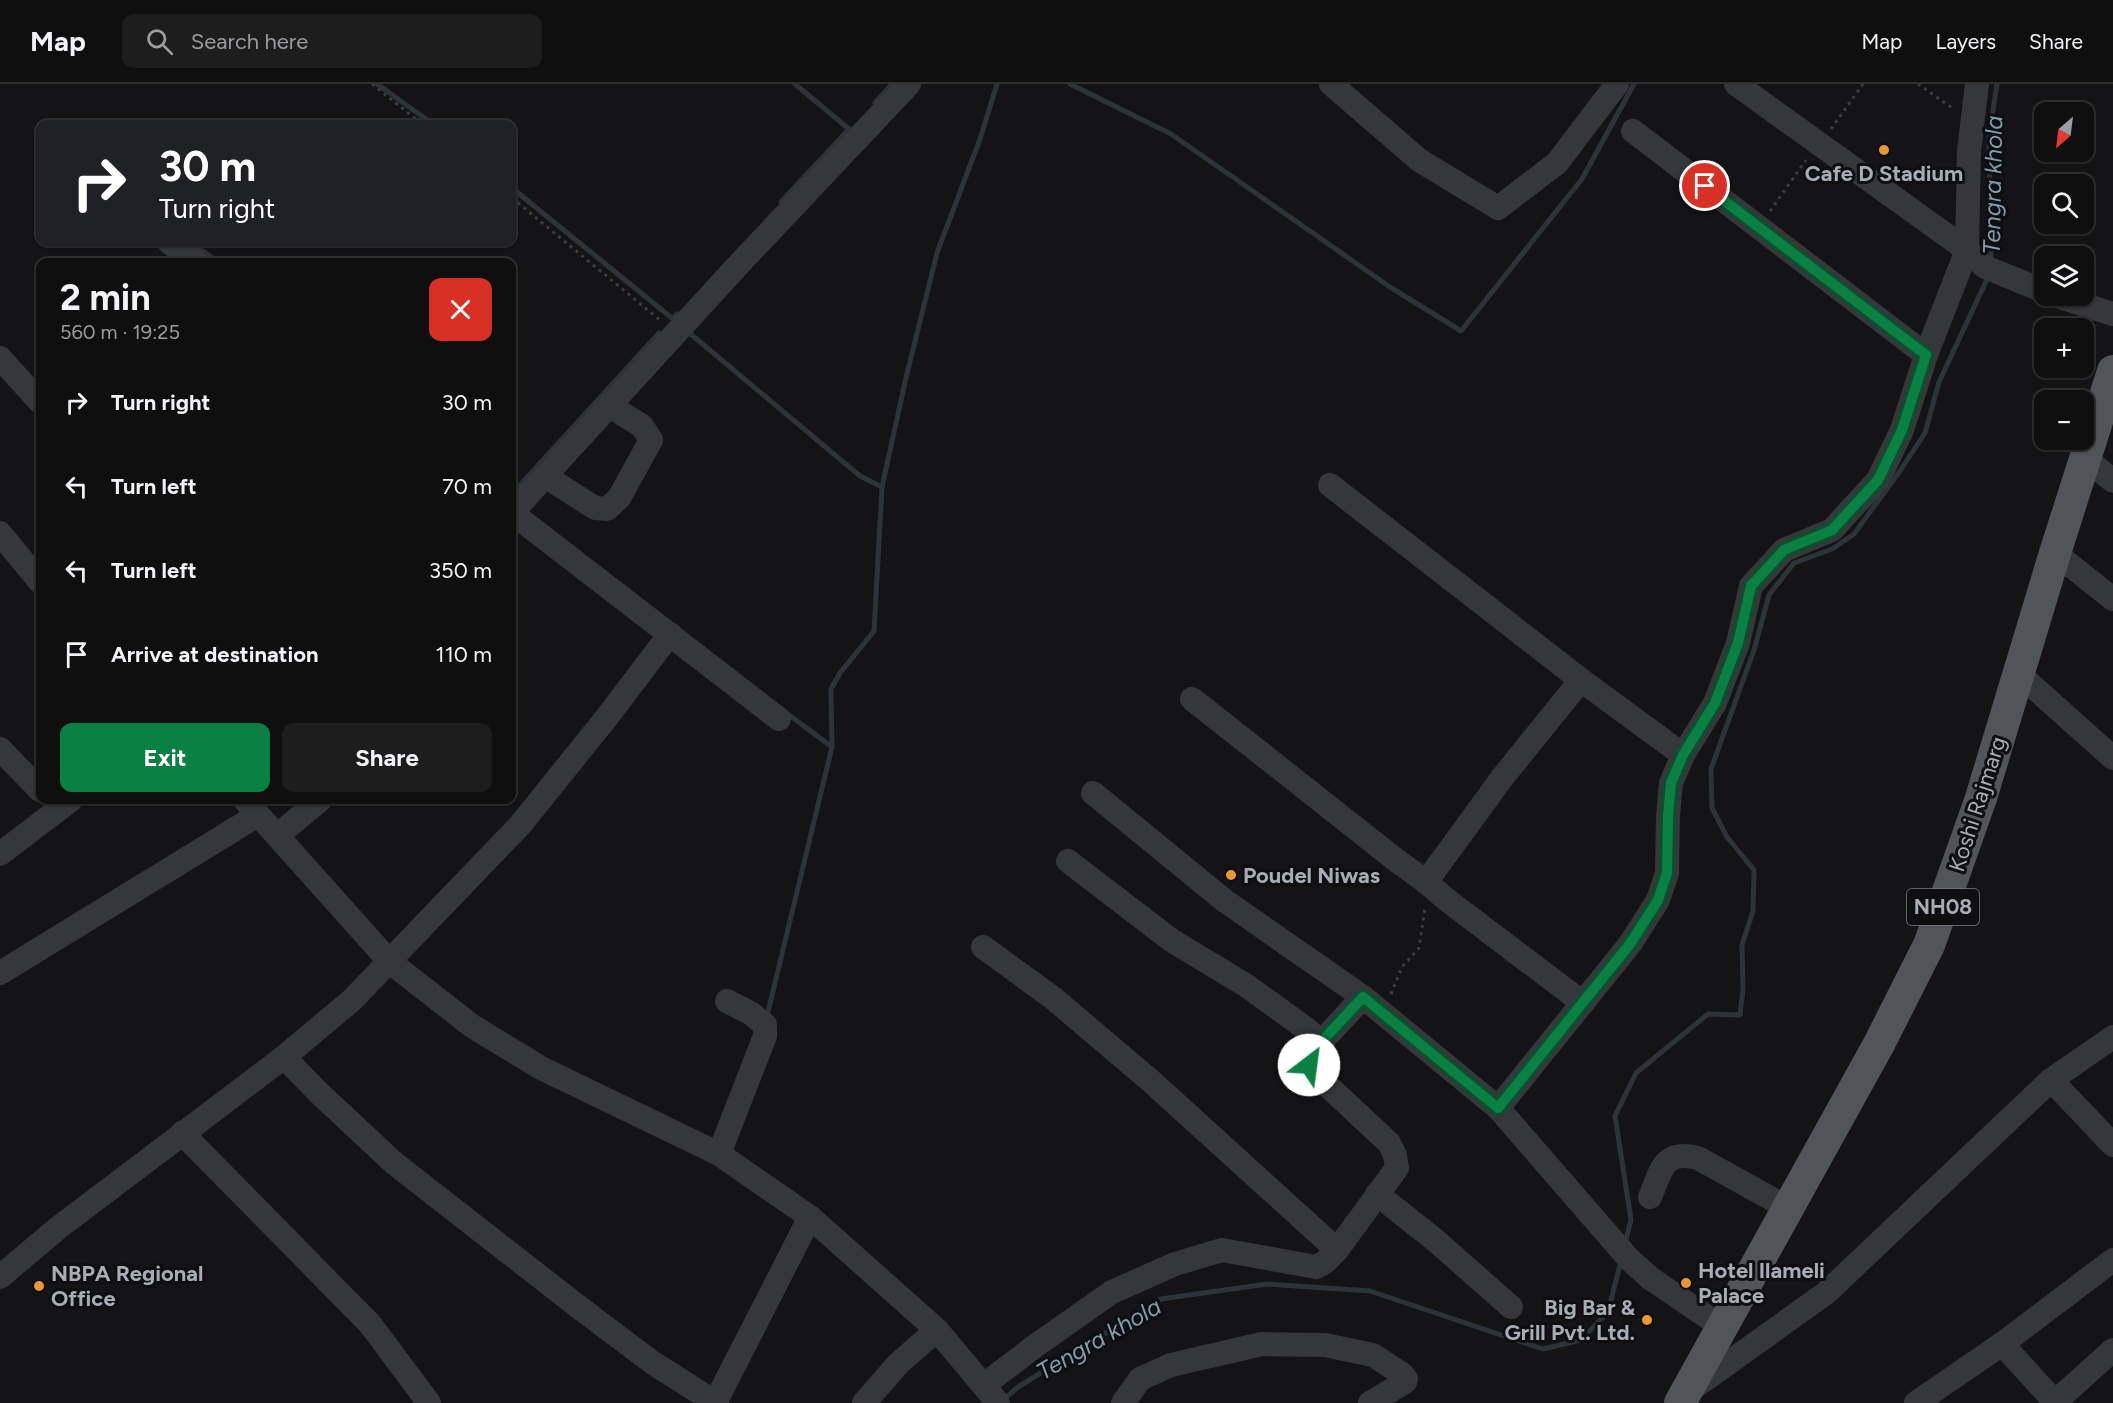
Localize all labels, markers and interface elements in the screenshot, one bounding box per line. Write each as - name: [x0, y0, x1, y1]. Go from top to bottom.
- search box: [122, 14, 542, 68]
- text: Map: [30, 24, 86, 58]
- icon: search: [143, 25, 176, 58]
- text: Search here: [191, 28, 308, 55]
- text: Map: [1862, 29, 1902, 54]
- text: Layers: [1935, 29, 1996, 54]
- text: Share: [2029, 29, 2083, 54]
- north arrow: [2034, 102, 2094, 162]
- map controls: [2034, 102, 2094, 450]
- water label: Tengra khola: [1977, 115, 2008, 255]
- text: 30 m: [159, 141, 256, 192]
- marker: Cafe D Stadium: [1877, 143, 1891, 157]
- icon: right: [60, 144, 138, 222]
- pin: [1679, 160, 1730, 211]
- place label: Cafe D Stadium: [1805, 160, 1963, 187]
- icon: arrive: [1688, 169, 1721, 202]
- button: search: [2034, 174, 2094, 234]
- text: Turn right: [159, 192, 275, 225]
- button: layers: [2034, 246, 2094, 306]
- text: 2 min: [60, 276, 151, 319]
- button: close: [429, 278, 492, 341]
- button: +: [2034, 318, 2094, 378]
- text: 560 m · 19:25: [60, 320, 180, 344]
- icon: right: [60, 386, 93, 419]
- text: Turn right: [111, 389, 210, 416]
- text: 30 m: [442, 389, 492, 416]
- button: −: [2034, 390, 2094, 450]
- icon: left: [60, 470, 93, 503]
- text: Turn left: [111, 473, 197, 500]
- text: 70 m: [442, 473, 492, 500]
- icon: left: [60, 554, 93, 587]
- text: Turn left: [111, 557, 197, 584]
- text: 350 m: [429, 557, 492, 584]
- icon: arrive: [60, 638, 93, 671]
- text: Arrive at destination: [111, 641, 319, 668]
- text: 110 m: [436, 641, 492, 668]
- button: Exit: [60, 723, 270, 792]
- button: Share: [282, 723, 492, 792]
- street label: Koshi Rajmarg: [1943, 733, 2012, 875]
- place label: Poudel Niwas: [1243, 862, 1380, 889]
- marker: Poudel Niwas: [1224, 868, 1238, 882]
- road number: NH08: [1907, 889, 1979, 925]
- position arrow: [1277, 1033, 1341, 1097]
- place label: Hotel Ilameli Palace: [1698, 1257, 1825, 1309]
- place label: NBPA Regional Office: [51, 1260, 203, 1312]
- marker: Hotel Ilameli Palace: [1679, 1276, 1693, 1290]
- marker: NBPA Regional Office: [32, 1279, 46, 1293]
- water label: Tengra khola: [1031, 1291, 1166, 1386]
- place label: Big Bar & Grill Pvt. Ltd.: [1504, 1294, 1636, 1346]
- marker: Big Bar & Grill Pvt. Ltd.: [1640, 1313, 1654, 1327]

